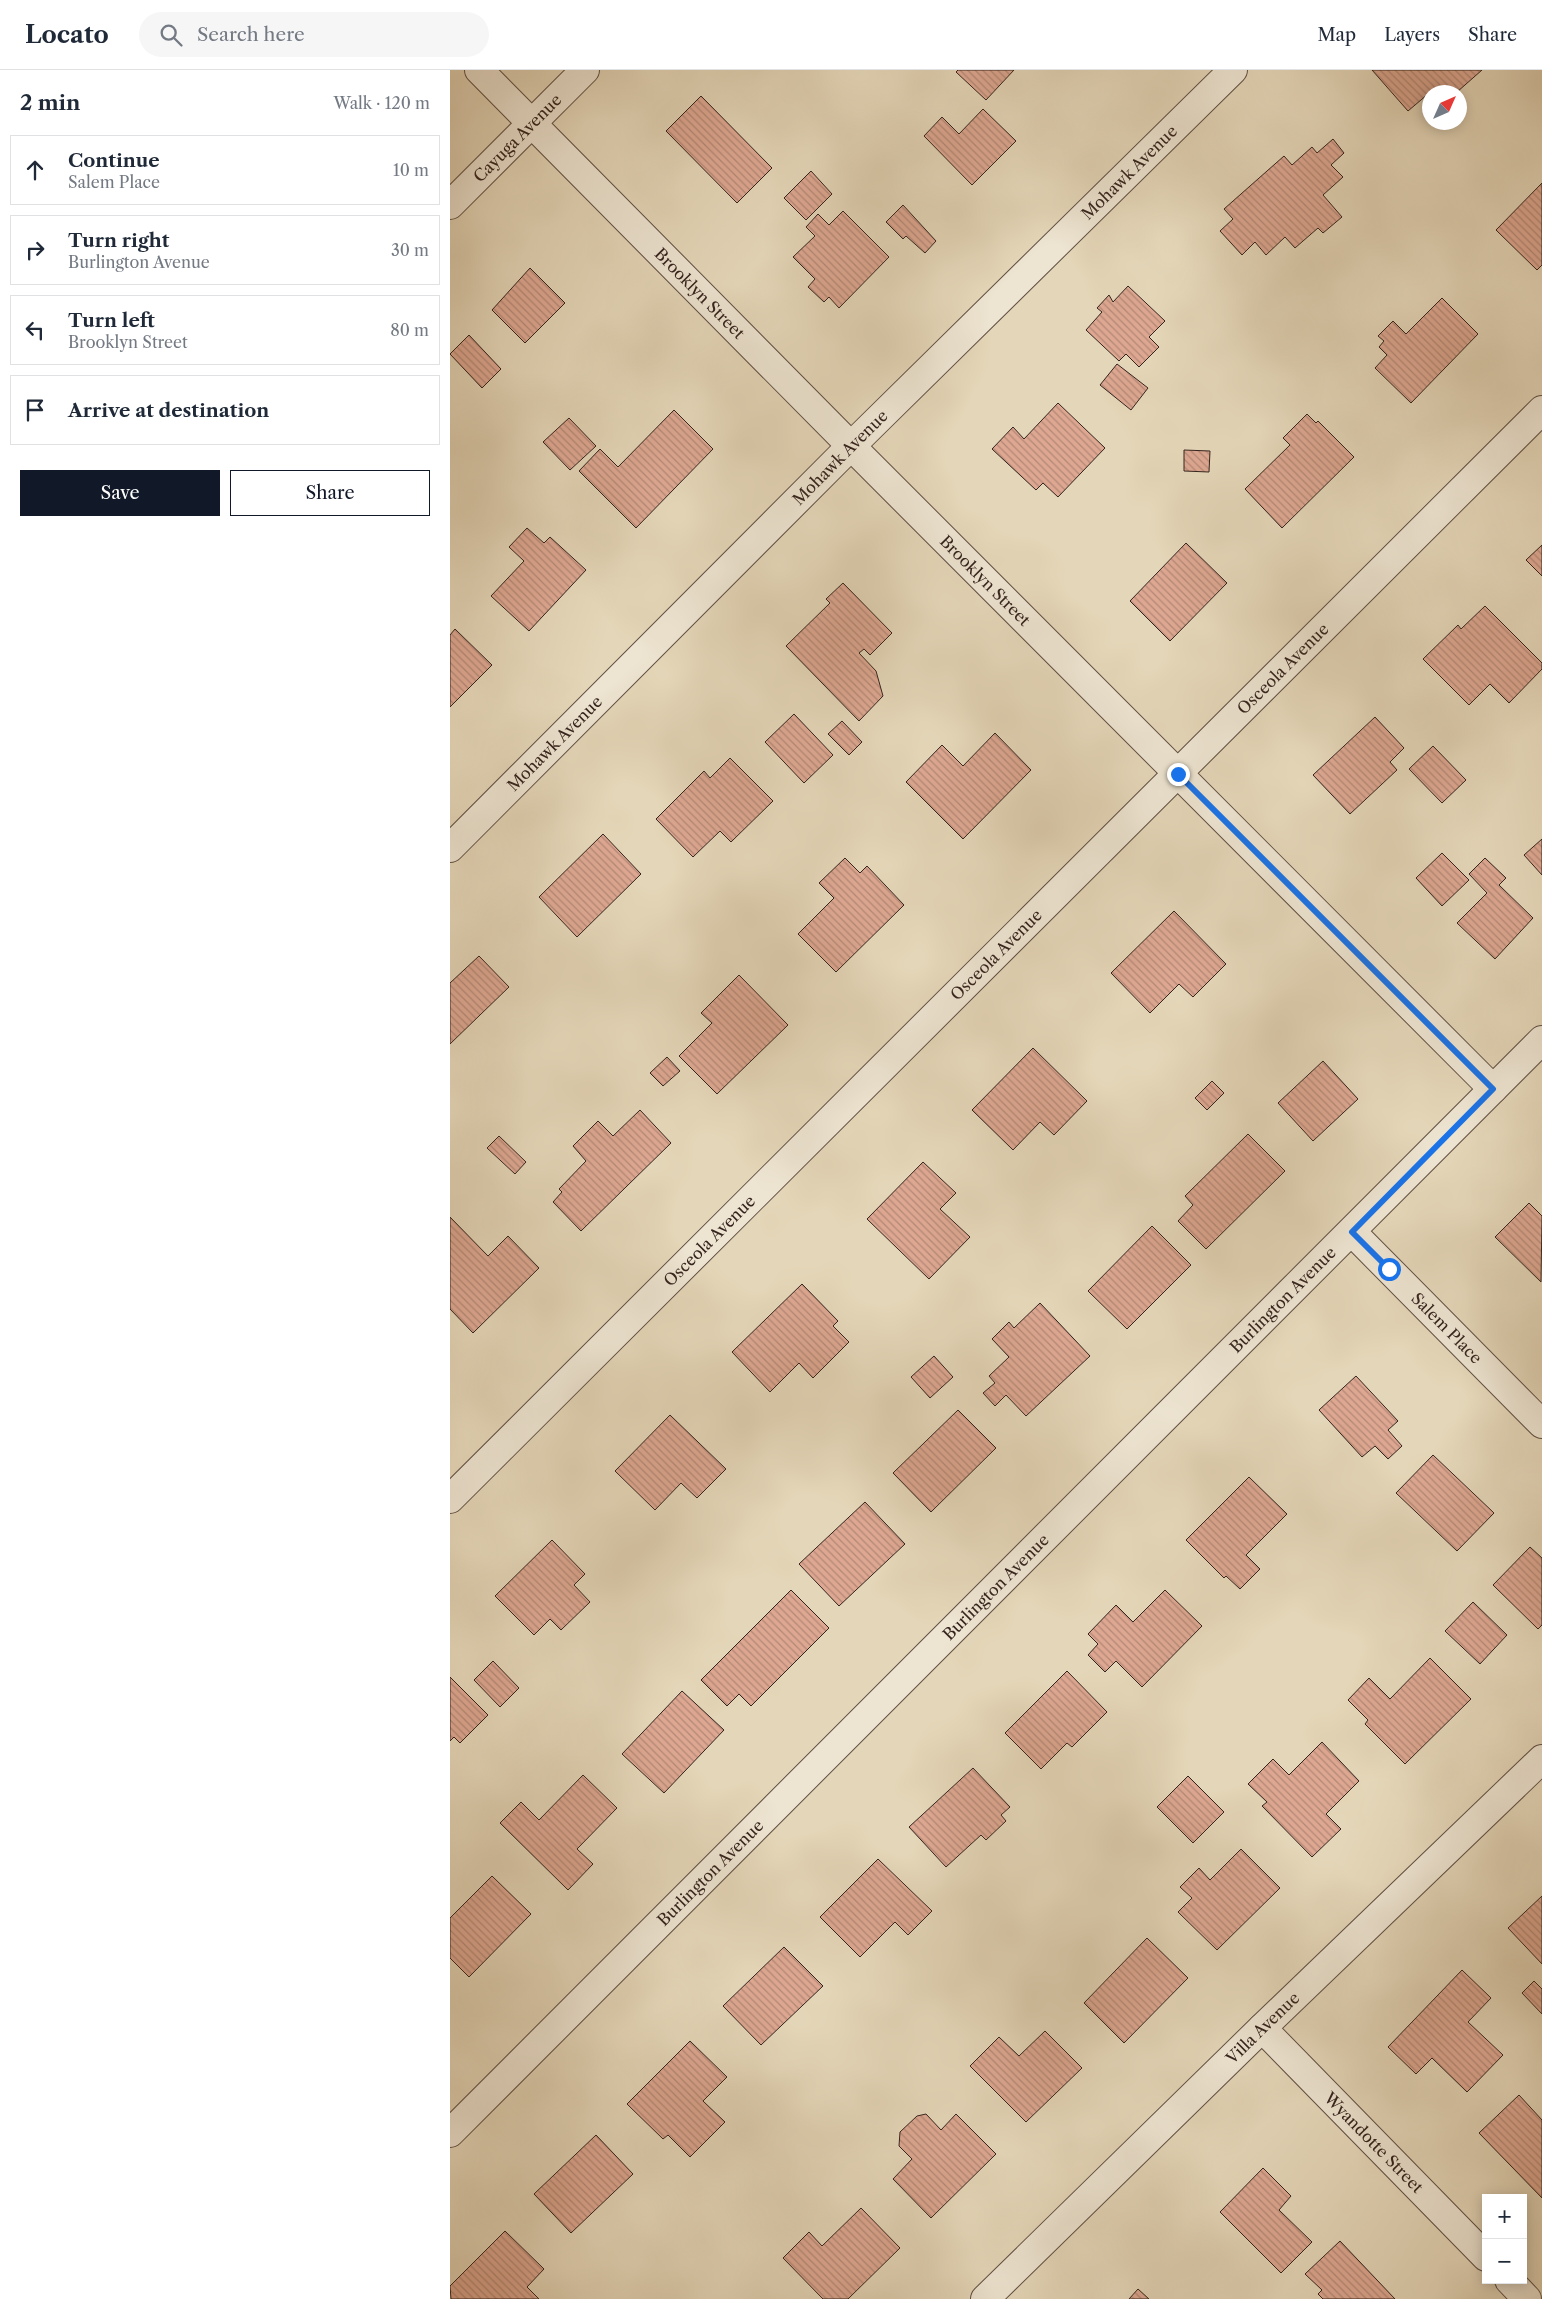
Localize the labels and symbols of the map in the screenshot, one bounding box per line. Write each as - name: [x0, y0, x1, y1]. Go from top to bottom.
- north arrow: [1422, 85, 1467, 130]
- street label: Cayuga Avenue: [469, 90, 565, 186]
- street label: Mohawk Avenue: [1077, 121, 1181, 224]
- street label: Brooklyn Street: [651, 244, 749, 343]
- street label: Mohawk Avenue: [788, 406, 892, 509]
- street label: Brooklyn Street: [936, 531, 1035, 630]
- street label: Osceola Avenue: [1233, 619, 1333, 718]
- street label: Mohawk Avenue: [503, 691, 606, 795]
- route end: [1167, 763, 1190, 786]
- street label: Osceola Avenue: [946, 905, 1046, 1004]
- street label: Osceola Avenue: [659, 1191, 759, 1290]
- street label: Burlington Avenue: [1225, 1242, 1340, 1357]
- route start: [1378, 1258, 1401, 1281]
- street label: Salem Place: [1407, 1288, 1486, 1368]
- street label: Burlington Avenue: [938, 1530, 1053, 1644]
- street label: Burlington Avenue: [653, 1815, 767, 1930]
- street label: Villa Avenue: [1221, 1988, 1303, 2069]
- street label: Wyandotte Street: [1319, 2087, 1428, 2197]

